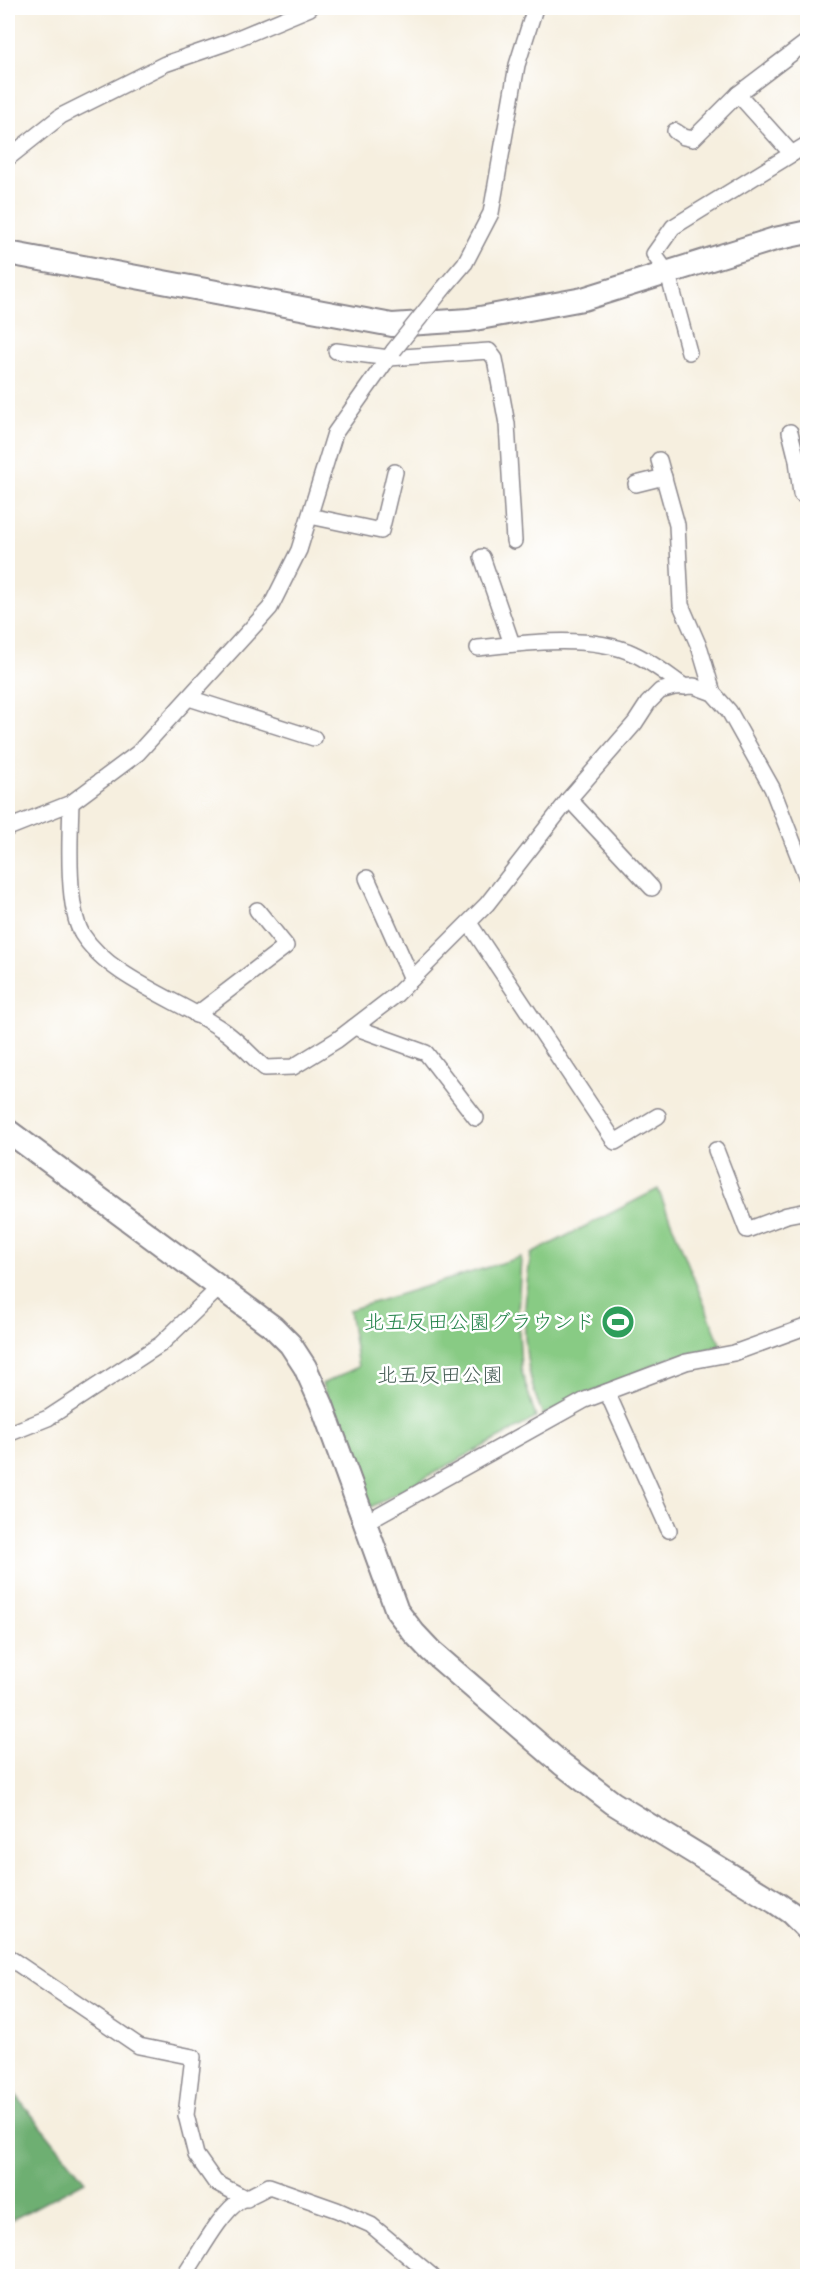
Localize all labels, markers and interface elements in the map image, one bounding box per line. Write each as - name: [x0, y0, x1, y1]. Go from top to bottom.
- sports icon: 北五反田公園グラウンド: [600, 1304, 636, 1340]
- place label: 北五反田公園グラウンド: [364, 1309, 595, 1334]
- park label: 北五反田公園: [377, 1362, 503, 1387]

